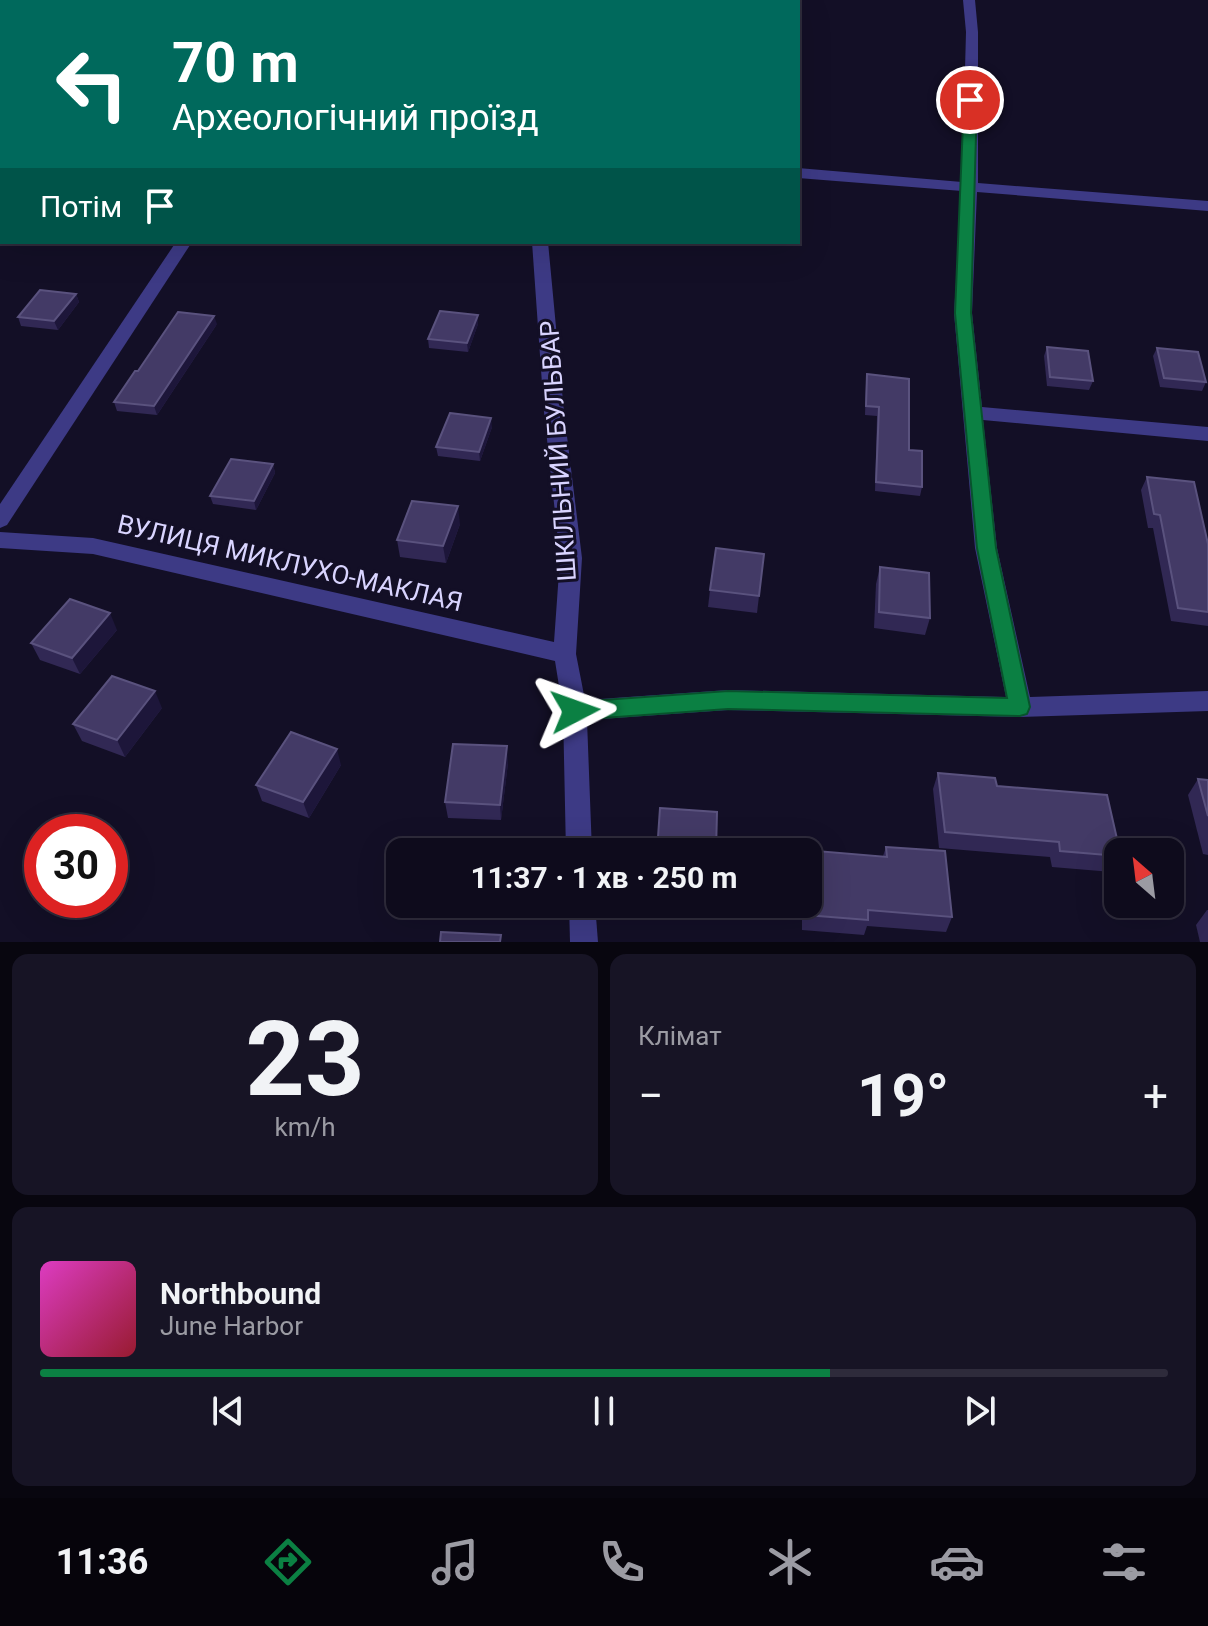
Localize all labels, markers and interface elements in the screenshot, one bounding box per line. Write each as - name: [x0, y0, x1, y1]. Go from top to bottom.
- text: 70 m: [172, 30, 299, 96]
- icon: left: [40, 32, 144, 136]
- pin: [936, 66, 1004, 134]
- icon: arrive: [948, 78, 992, 122]
- text: Археологічний проїзд: [172, 97, 539, 139]
- icon: arrive: [138, 184, 182, 228]
- text: Потім: [40, 189, 122, 224]
- street label: ШКІЛЬНИЙ БУЛЬВАР: [534, 320, 582, 582]
- street label: ВУЛИЦЯ МИКЛУХО-МАКЛАЯ: [115, 509, 465, 617]
- position arrow: [533, 669, 617, 753]
- speed limit sign: 30: [24, 814, 128, 918]
- north arrow: [1104, 838, 1184, 918]
- map controls: [1104, 838, 1184, 918]
- text: 11:37 · 1 хв · 250 m: [470, 860, 738, 895]
- text: 23: [245, 999, 365, 1120]
- text: Клімат: [638, 1021, 722, 1051]
- text: 19°: [857, 1060, 949, 1131]
- text: −: [638, 1070, 663, 1122]
- text: +: [1143, 1070, 1168, 1122]
- text: km/h: [274, 1112, 336, 1142]
- text: Northbound: [160, 1276, 321, 1311]
- text: June Harbor: [160, 1311, 303, 1341]
- icon: previous: [206, 1389, 250, 1433]
- icon: pause: [582, 1389, 626, 1433]
- icon: next: [958, 1389, 1002, 1433]
- icon: directions: [260, 1534, 316, 1590]
- icon: music: [427, 1534, 483, 1590]
- icon: phone: [594, 1534, 650, 1590]
- icon: climate: [762, 1534, 818, 1590]
- icon: car: [929, 1534, 985, 1590]
- icon: filters: [1096, 1534, 1152, 1590]
- text: 11:36: [56, 1541, 148, 1583]

